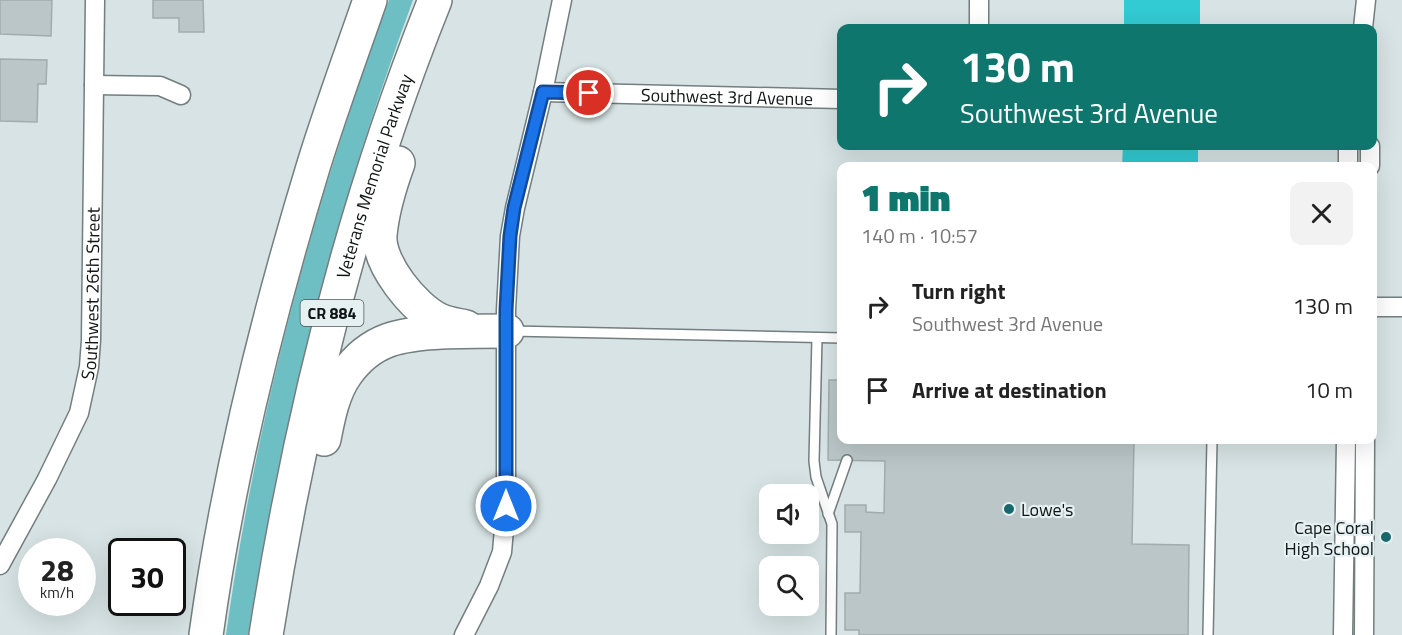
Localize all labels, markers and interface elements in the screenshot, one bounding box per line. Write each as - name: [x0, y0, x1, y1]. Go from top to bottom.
- text: 130 m: [960, 34, 1075, 98]
- icon: right: [861, 48, 939, 126]
- pin: [563, 67, 614, 118]
- street label: Veterans Memorial Parkway: [329, 70, 419, 281]
- icon: arrive: [572, 76, 605, 109]
- street label: Southwest 3rd Avenue: [641, 81, 813, 112]
- text: Southwest 3rd Avenue: [960, 92, 1218, 133]
- text: 1 min: [861, 170, 950, 225]
- button: close: [1290, 182, 1353, 245]
- street label: Southwest 26th Street: [73, 206, 106, 382]
- text: 140 m · 10:57: [861, 220, 978, 251]
- text: Turn right: [912, 274, 1006, 308]
- text: 130 m: [1293, 289, 1353, 323]
- icon: right: [861, 290, 894, 323]
- road number: CR 884: [300, 300, 364, 326]
- text: Southwest 3rd Avenue: [912, 308, 1103, 339]
- text: Arrive at destination: [912, 373, 1107, 407]
- text: 10 m: [1305, 373, 1353, 407]
- icon: arrive: [861, 374, 894, 407]
- position arrow: [474, 474, 538, 538]
- map controls: [759, 484, 819, 616]
- button: sound: [759, 484, 819, 544]
- place label: Lowe's: [1021, 496, 1073, 523]
- marker: Lowe's: [1002, 502, 1016, 516]
- place label: Cape Coral High School: [1285, 514, 1374, 562]
- marker: Cape Coral High School: [1379, 530, 1393, 544]
- speed limit sign: 30: [108, 538, 186, 616]
- text: 28: [40, 547, 74, 593]
- button: search: [759, 556, 819, 616]
- text: km/h: [40, 581, 74, 604]

